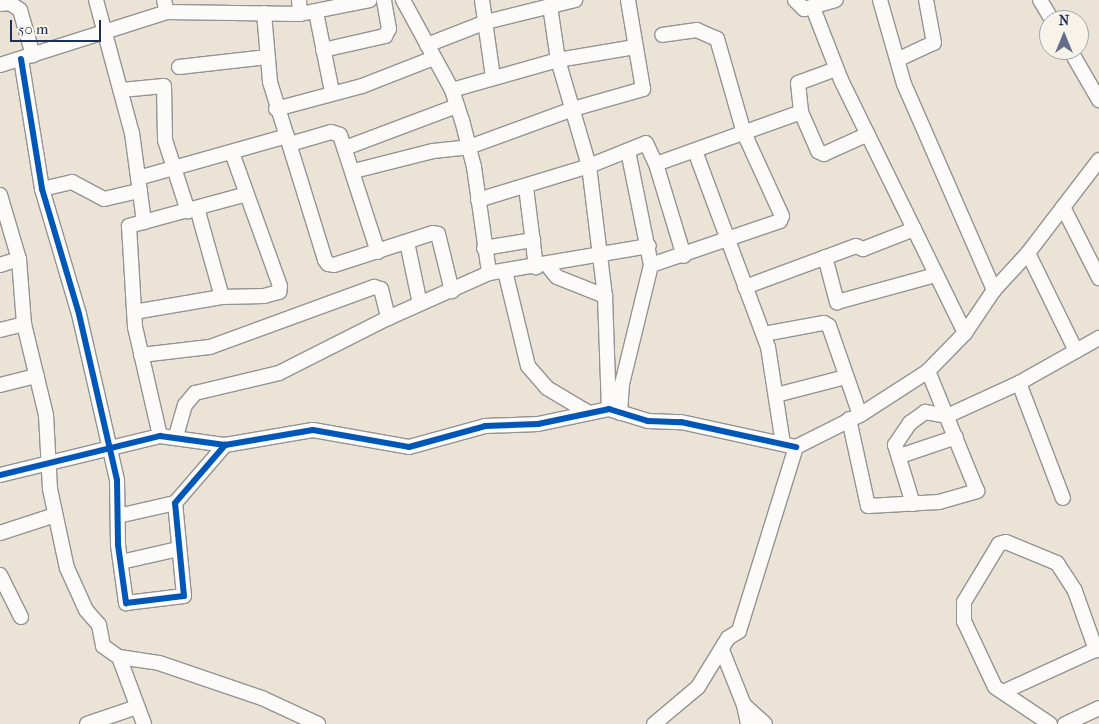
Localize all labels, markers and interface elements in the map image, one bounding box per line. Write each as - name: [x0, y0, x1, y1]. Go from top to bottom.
- scale bar: [12, 10, 104, 42]
- north arrow: [1039, 10, 1089, 60]
- text: N: [1059, 12, 1069, 29]
- text: 50 m: [18, 20, 48, 38]

